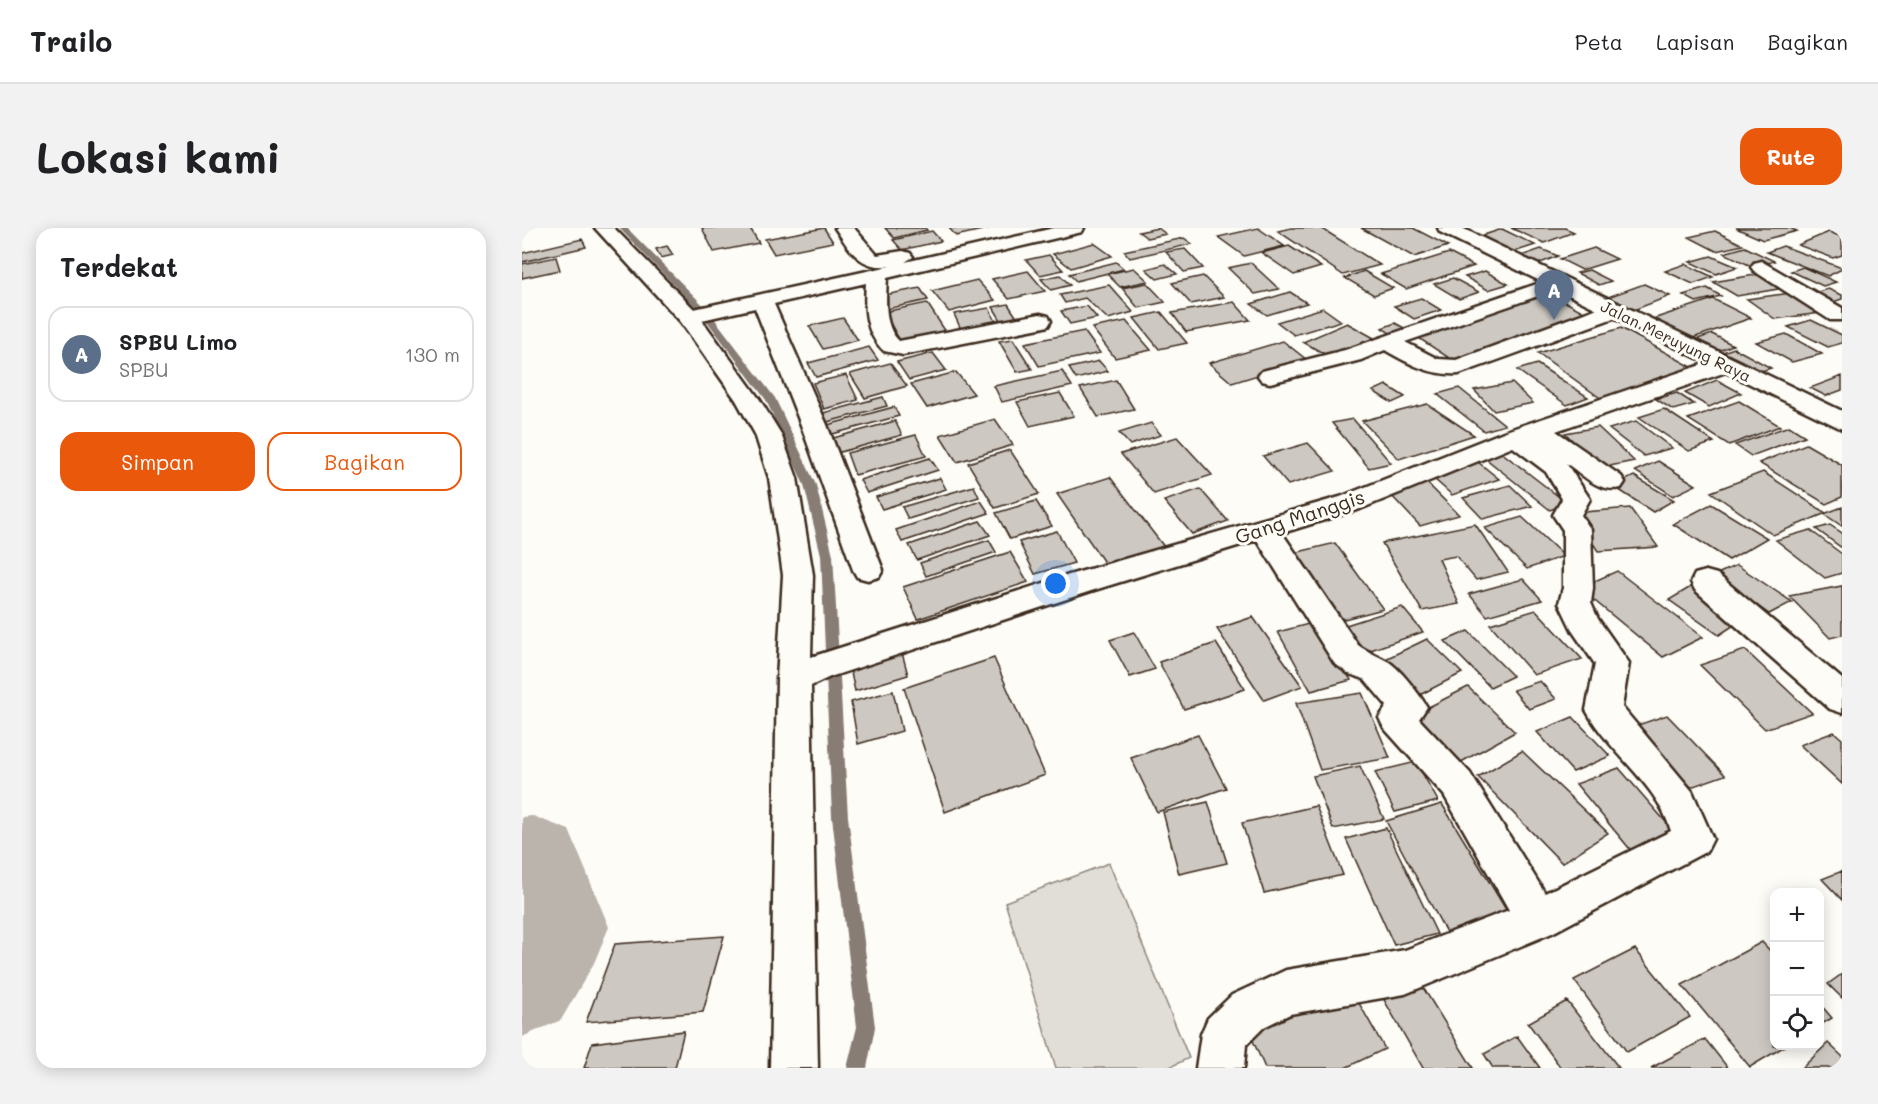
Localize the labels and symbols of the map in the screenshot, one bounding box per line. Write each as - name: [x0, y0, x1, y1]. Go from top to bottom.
- pin: A: [1534, 270, 1574, 320]
- street label: Jalan Meruyung Raya: [1597, 295, 1755, 386]
- street label: Gang Manggis: [1232, 483, 1368, 549]
- your location: [1041, 569, 1070, 598]

